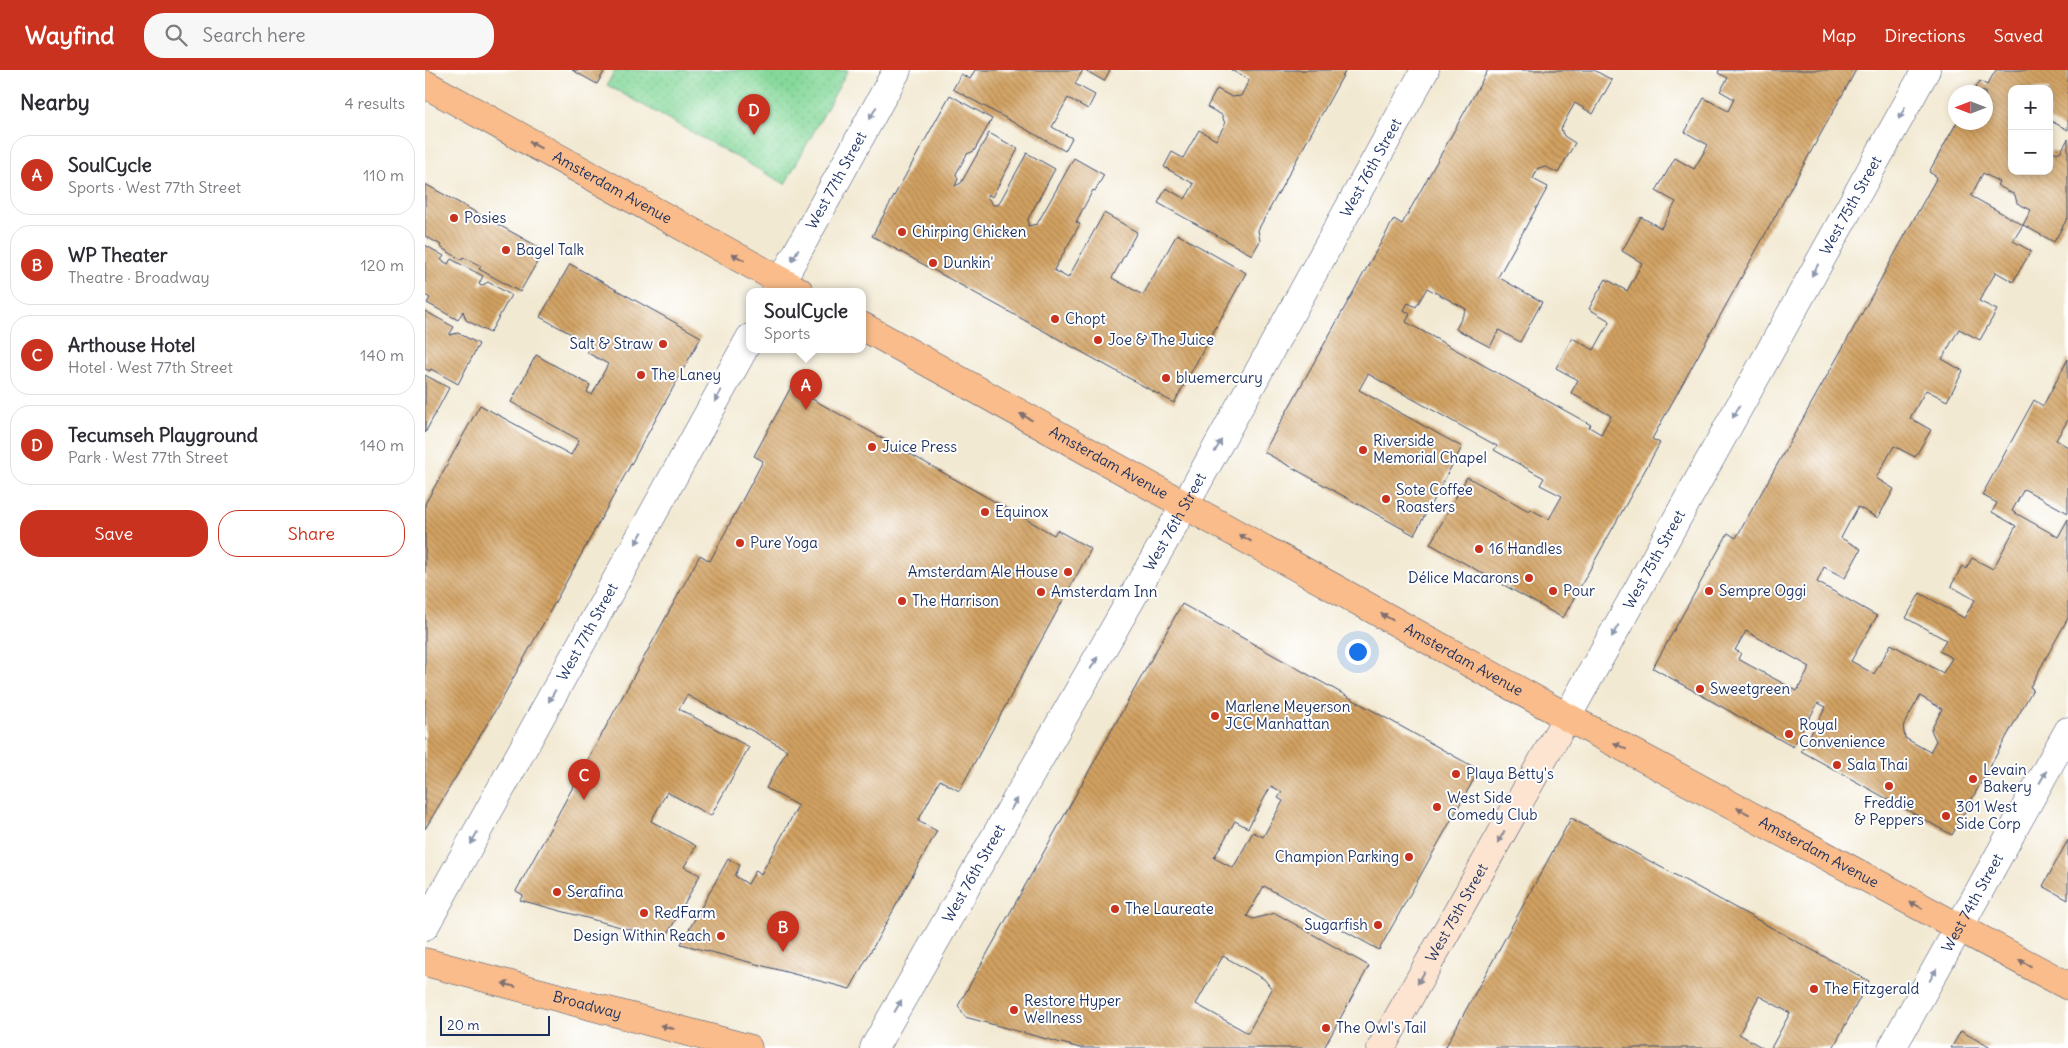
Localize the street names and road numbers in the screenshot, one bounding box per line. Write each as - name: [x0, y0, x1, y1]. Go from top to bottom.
- street label: West 76th Street: [1336, 115, 1406, 220]
- street label: West 77th Street: [802, 128, 871, 232]
- street label: Amsterdam Avenue: [550, 147, 675, 228]
- street label: West 75th Street: [1815, 153, 1885, 258]
- street label: Amsterdam Avenue: [1046, 422, 1172, 503]
- street label: West 76th Street: [1139, 469, 1210, 574]
- street label: West 75th Street: [1619, 507, 1689, 612]
- street label: West 77th Street: [552, 580, 622, 684]
- street label: Amsterdam Avenue: [1401, 619, 1527, 700]
- street label: Amsterdam Avenue: [1756, 812, 1882, 892]
- street label: West 76th Street: [938, 821, 1009, 926]
- street label: West 74th Street: [1937, 850, 2007, 955]
- street label: West 75th Street: [1421, 860, 1492, 965]
- street label: Broadway: [551, 987, 624, 1023]

